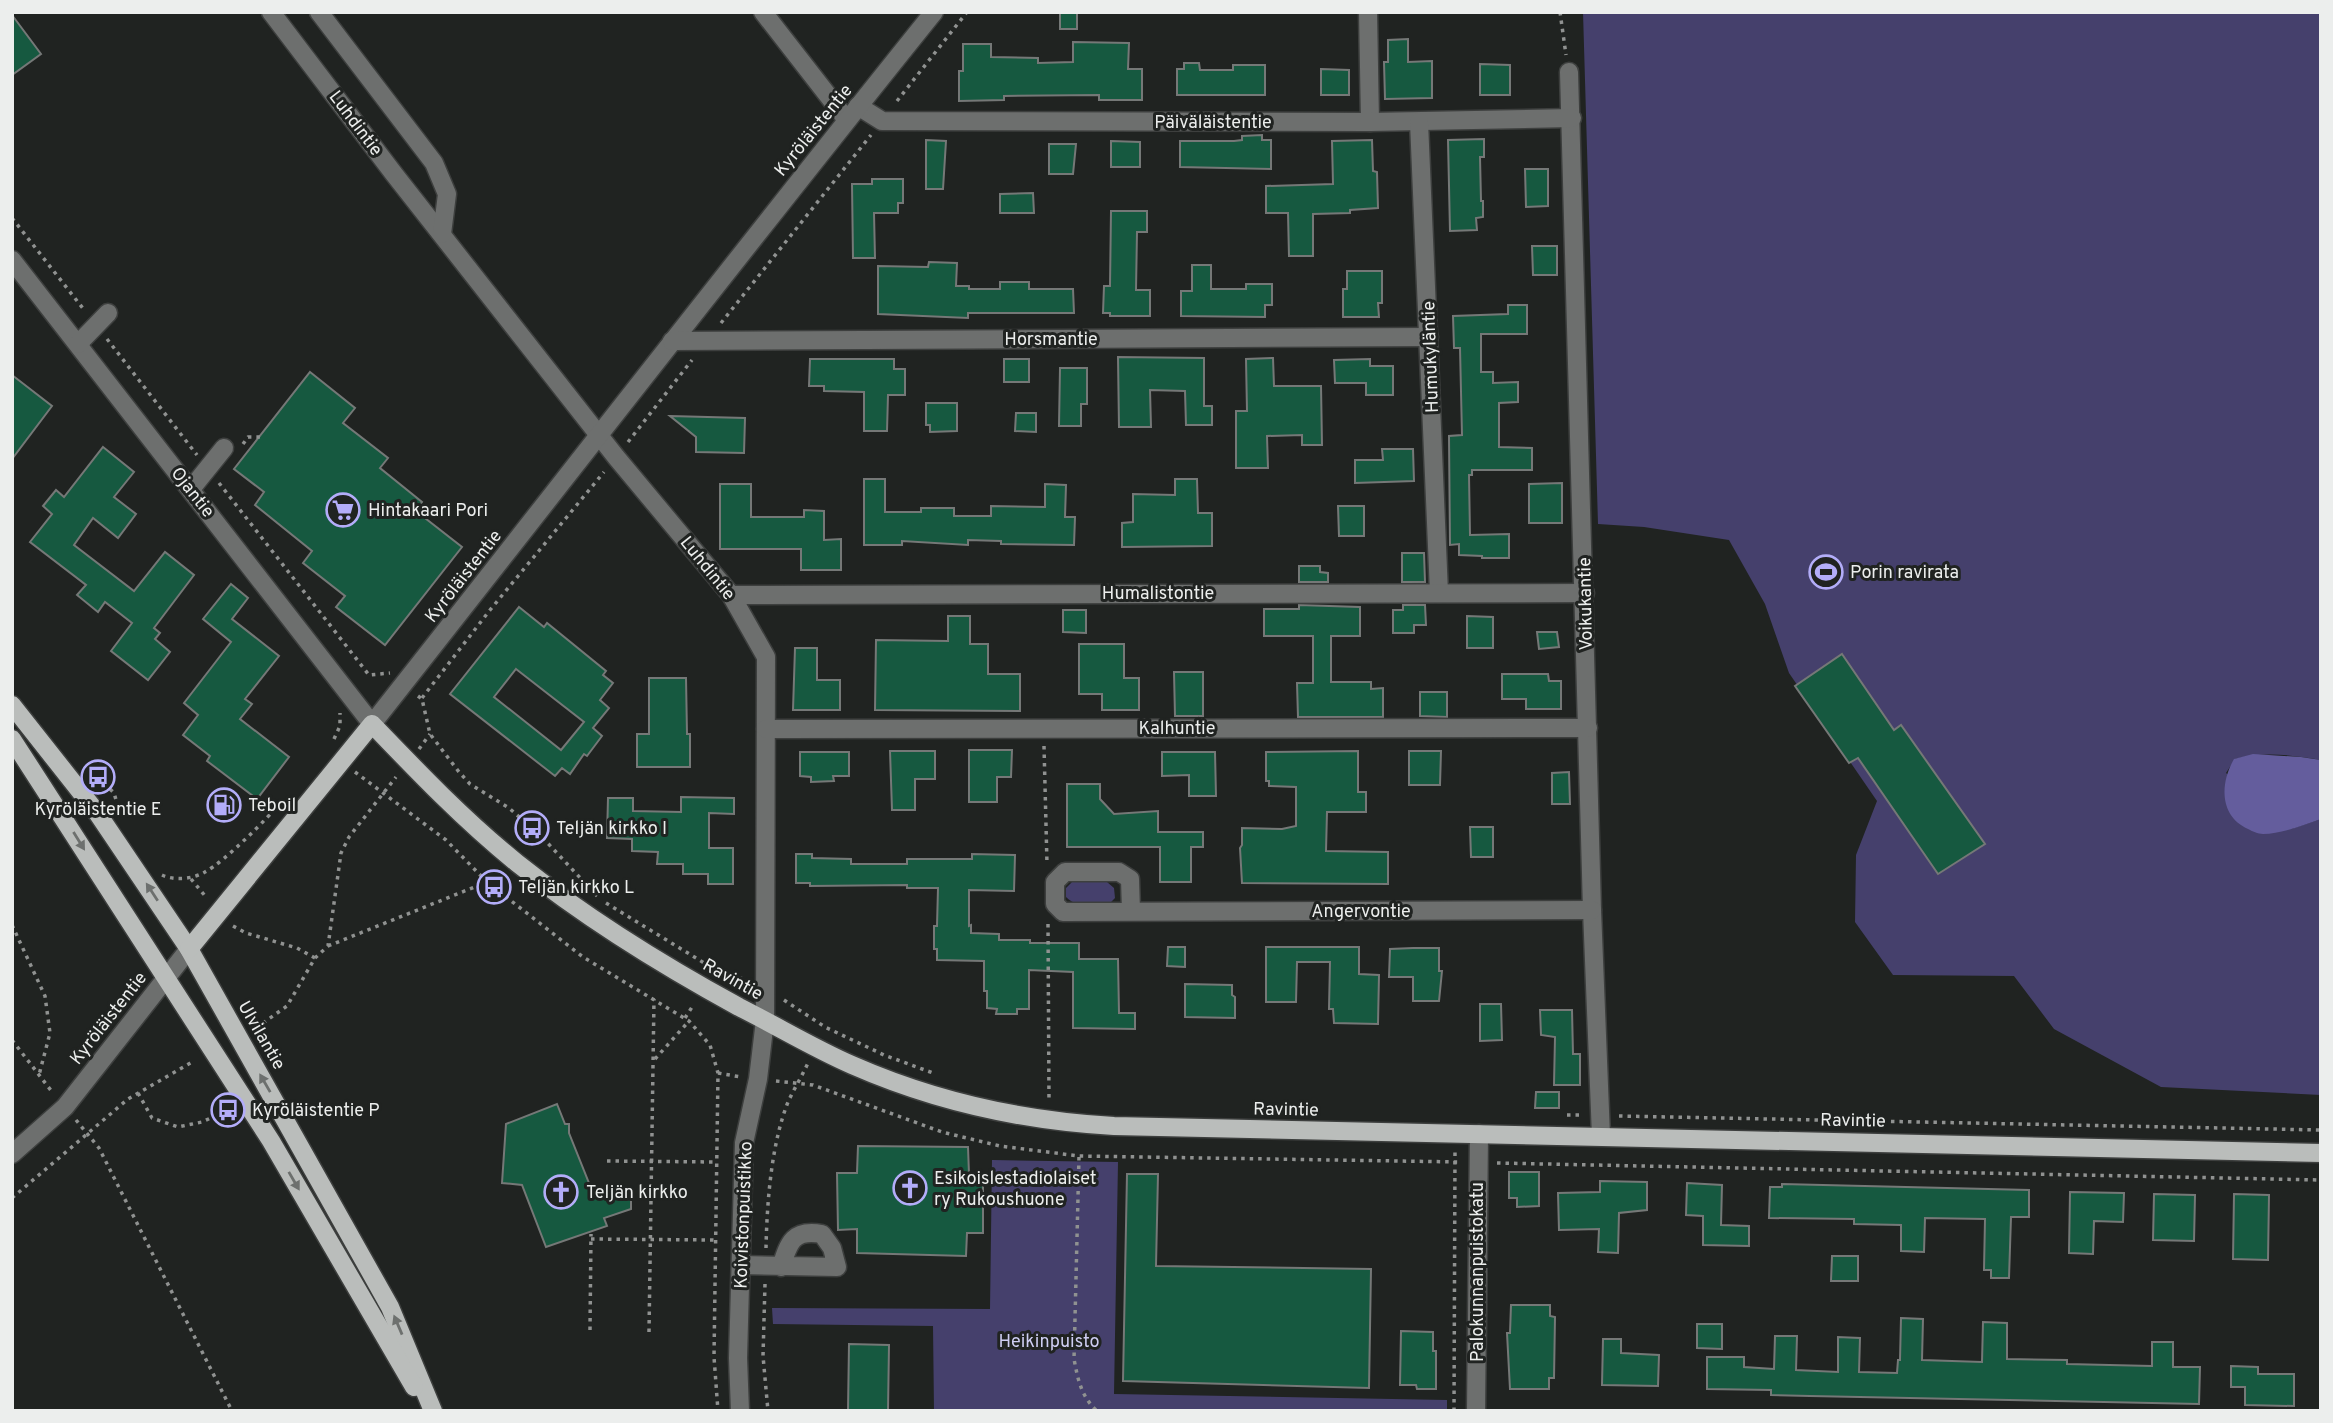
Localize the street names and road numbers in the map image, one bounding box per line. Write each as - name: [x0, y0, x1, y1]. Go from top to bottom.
- street label: Kyröläistentie: [770, 80, 858, 182]
- street label: Luhdintie: [323, 87, 387, 161]
- street label: Päiväläistentie: [1154, 112, 1272, 135]
- street label: Humukyläntie: [1418, 301, 1445, 413]
- street label: Horsmantie: [1004, 329, 1098, 352]
- street label: Ojantie: [165, 463, 219, 523]
- street label: Kyröläistentie: [421, 526, 508, 628]
- street label: Luhdintie: [674, 532, 740, 606]
- street label: Voikukantie: [1574, 557, 1599, 651]
- street label: Humalistontie: [1102, 583, 1214, 606]
- street label: Kalhuntie: [1139, 718, 1215, 741]
- street label: Angervontie: [1311, 901, 1411, 924]
- street label: Ravintie: [698, 954, 767, 1006]
- street label: Kyröläistentie: [66, 968, 153, 1070]
- street label: Ulvilantie: [232, 997, 290, 1074]
- street label: Ravintie: [1253, 1098, 1319, 1123]
- street label: Ravintie: [1820, 1109, 1886, 1134]
- street label: Koivistonpuistikko: [730, 1141, 759, 1289]
- street label: Palokunnanpuistokatu: [1467, 1182, 1490, 1362]

